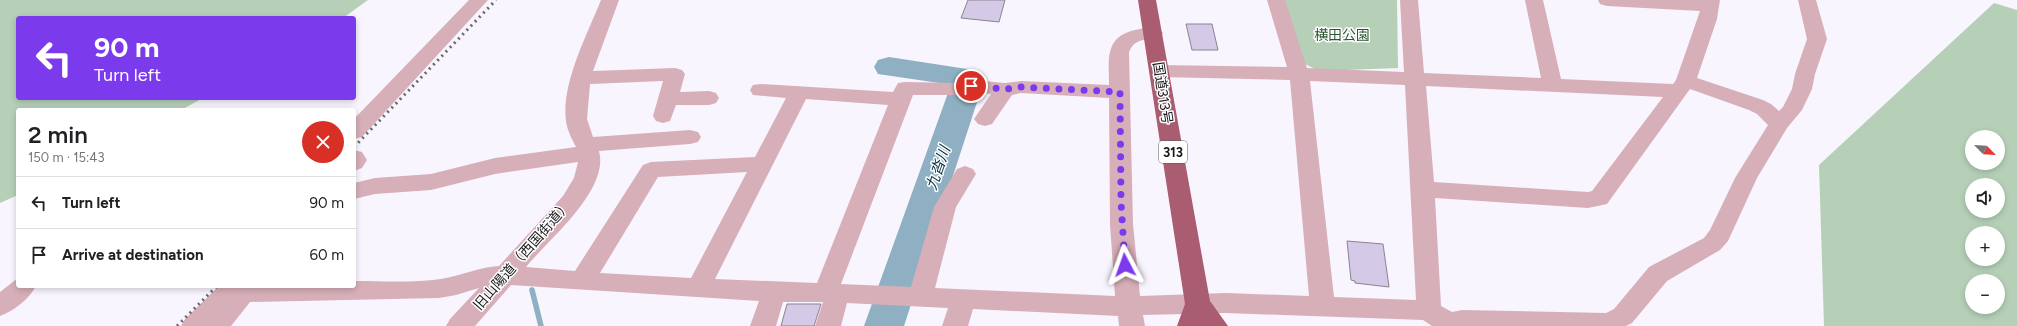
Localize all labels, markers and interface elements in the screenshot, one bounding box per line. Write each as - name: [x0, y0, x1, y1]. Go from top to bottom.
- park label: 横田公園: [1314, 27, 1370, 44]
- text: 90 m: [94, 30, 159, 64]
- icon: left: [28, 32, 80, 84]
- street label: 国道313号: [1149, 61, 1176, 126]
- text: Turn left: [94, 64, 161, 86]
- pin: [954, 69, 988, 103]
- icon: arrive: [960, 75, 982, 97]
- text: 2 min: [28, 120, 88, 149]
- button: close: [302, 121, 344, 163]
- north arrow: [1965, 130, 2005, 170]
- map controls: [1965, 130, 2005, 314]
- road number: 313: [1159, 141, 1187, 163]
- water label: 九沓川: [922, 142, 954, 192]
- text: 150 m · 15:43: [28, 150, 104, 165]
- button: sound: [1965, 178, 2005, 218]
- icon: left: [28, 192, 50, 214]
- text: Turn left: [62, 194, 120, 212]
- text: 90 m: [309, 194, 344, 212]
- street label: 旧山陽道（西国街道）: [470, 197, 575, 314]
- button: +: [1965, 226, 2005, 266]
- icon: arrive: [28, 244, 50, 266]
- position arrow: [1104, 244, 1146, 286]
- text: Arrive at destination: [62, 246, 203, 264]
- text: 60 m: [309, 246, 344, 264]
- button: −: [1965, 274, 2005, 314]

